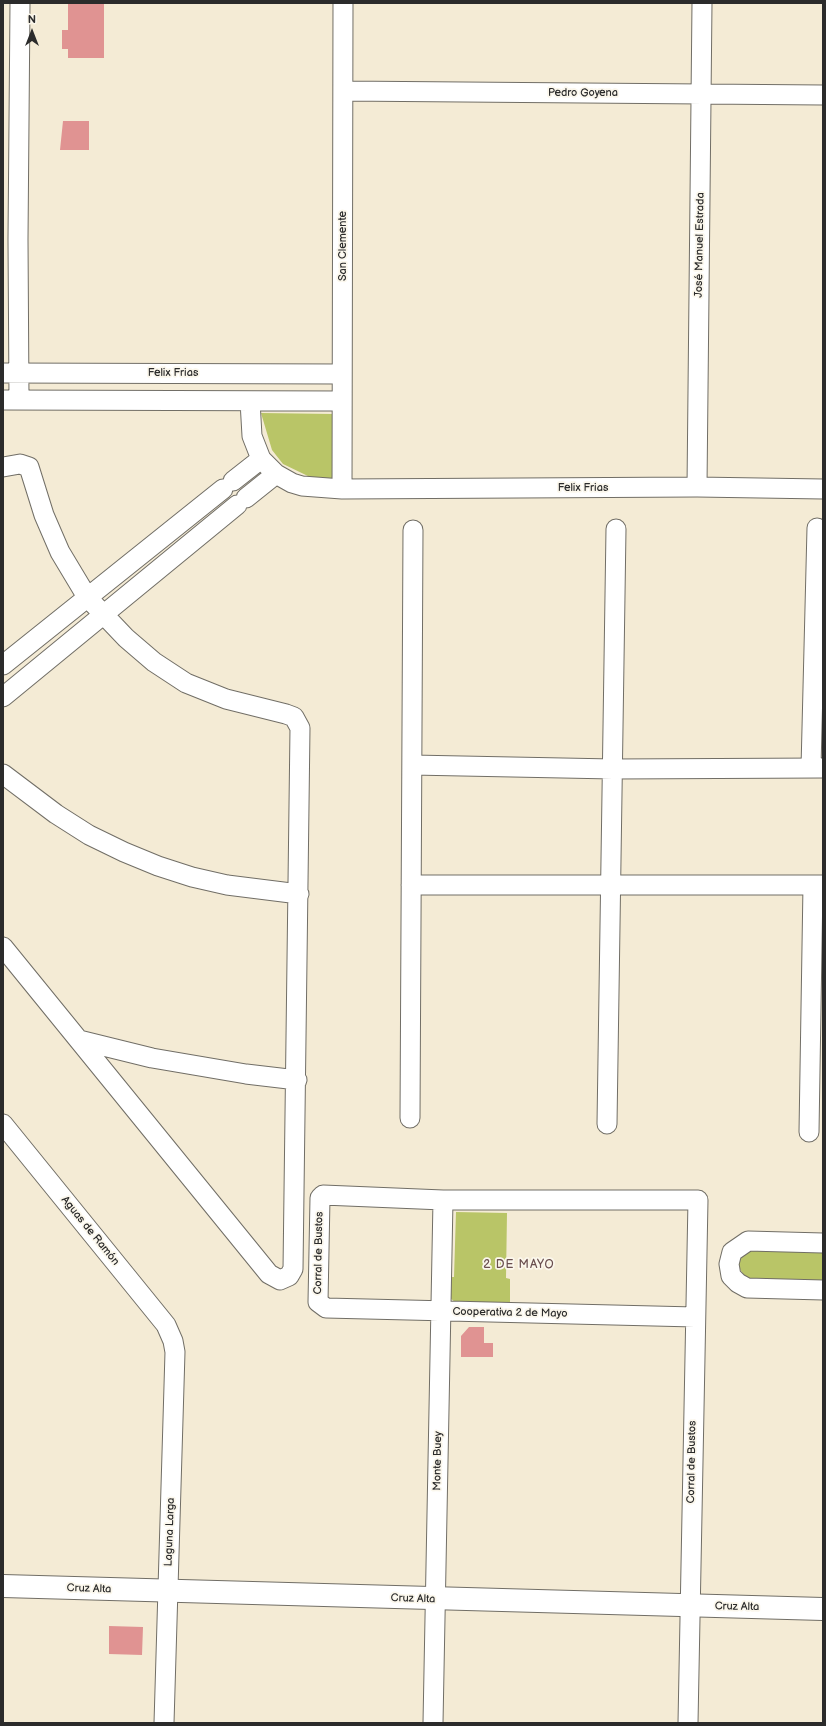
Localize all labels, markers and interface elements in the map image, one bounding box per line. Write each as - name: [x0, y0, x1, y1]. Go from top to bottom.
- north arrow: [12, 12, 52, 52]
- text: N: [28, 13, 36, 26]
- street label: Pedro Goyena: [548, 86, 618, 100]
- street label: José Manuel Estrada: [692, 192, 708, 298]
- street label: San Clemente: [336, 211, 350, 281]
- street label: Felix Frias: [148, 366, 198, 380]
- street label: Felix Frias: [558, 481, 608, 495]
- street label: Aguas de Ramón: [58, 1194, 122, 1268]
- street label: Corral de Bustos: [312, 1211, 326, 1295]
- district label: 2 DE MAYO: [483, 1258, 555, 1272]
- street label: Cooperativa 2 de Mayo: [452, 1305, 568, 1321]
- street label: Corral de Bustos: [685, 1420, 699, 1504]
- street label: Monte Buey: [431, 1431, 445, 1491]
- street label: Laguna Larga: [162, 1497, 178, 1567]
- street label: Cruz Alta: [66, 1582, 112, 1596]
- street label: Cruz Alta: [390, 1592, 436, 1606]
- street label: Cruz Alta: [715, 1600, 759, 1614]

